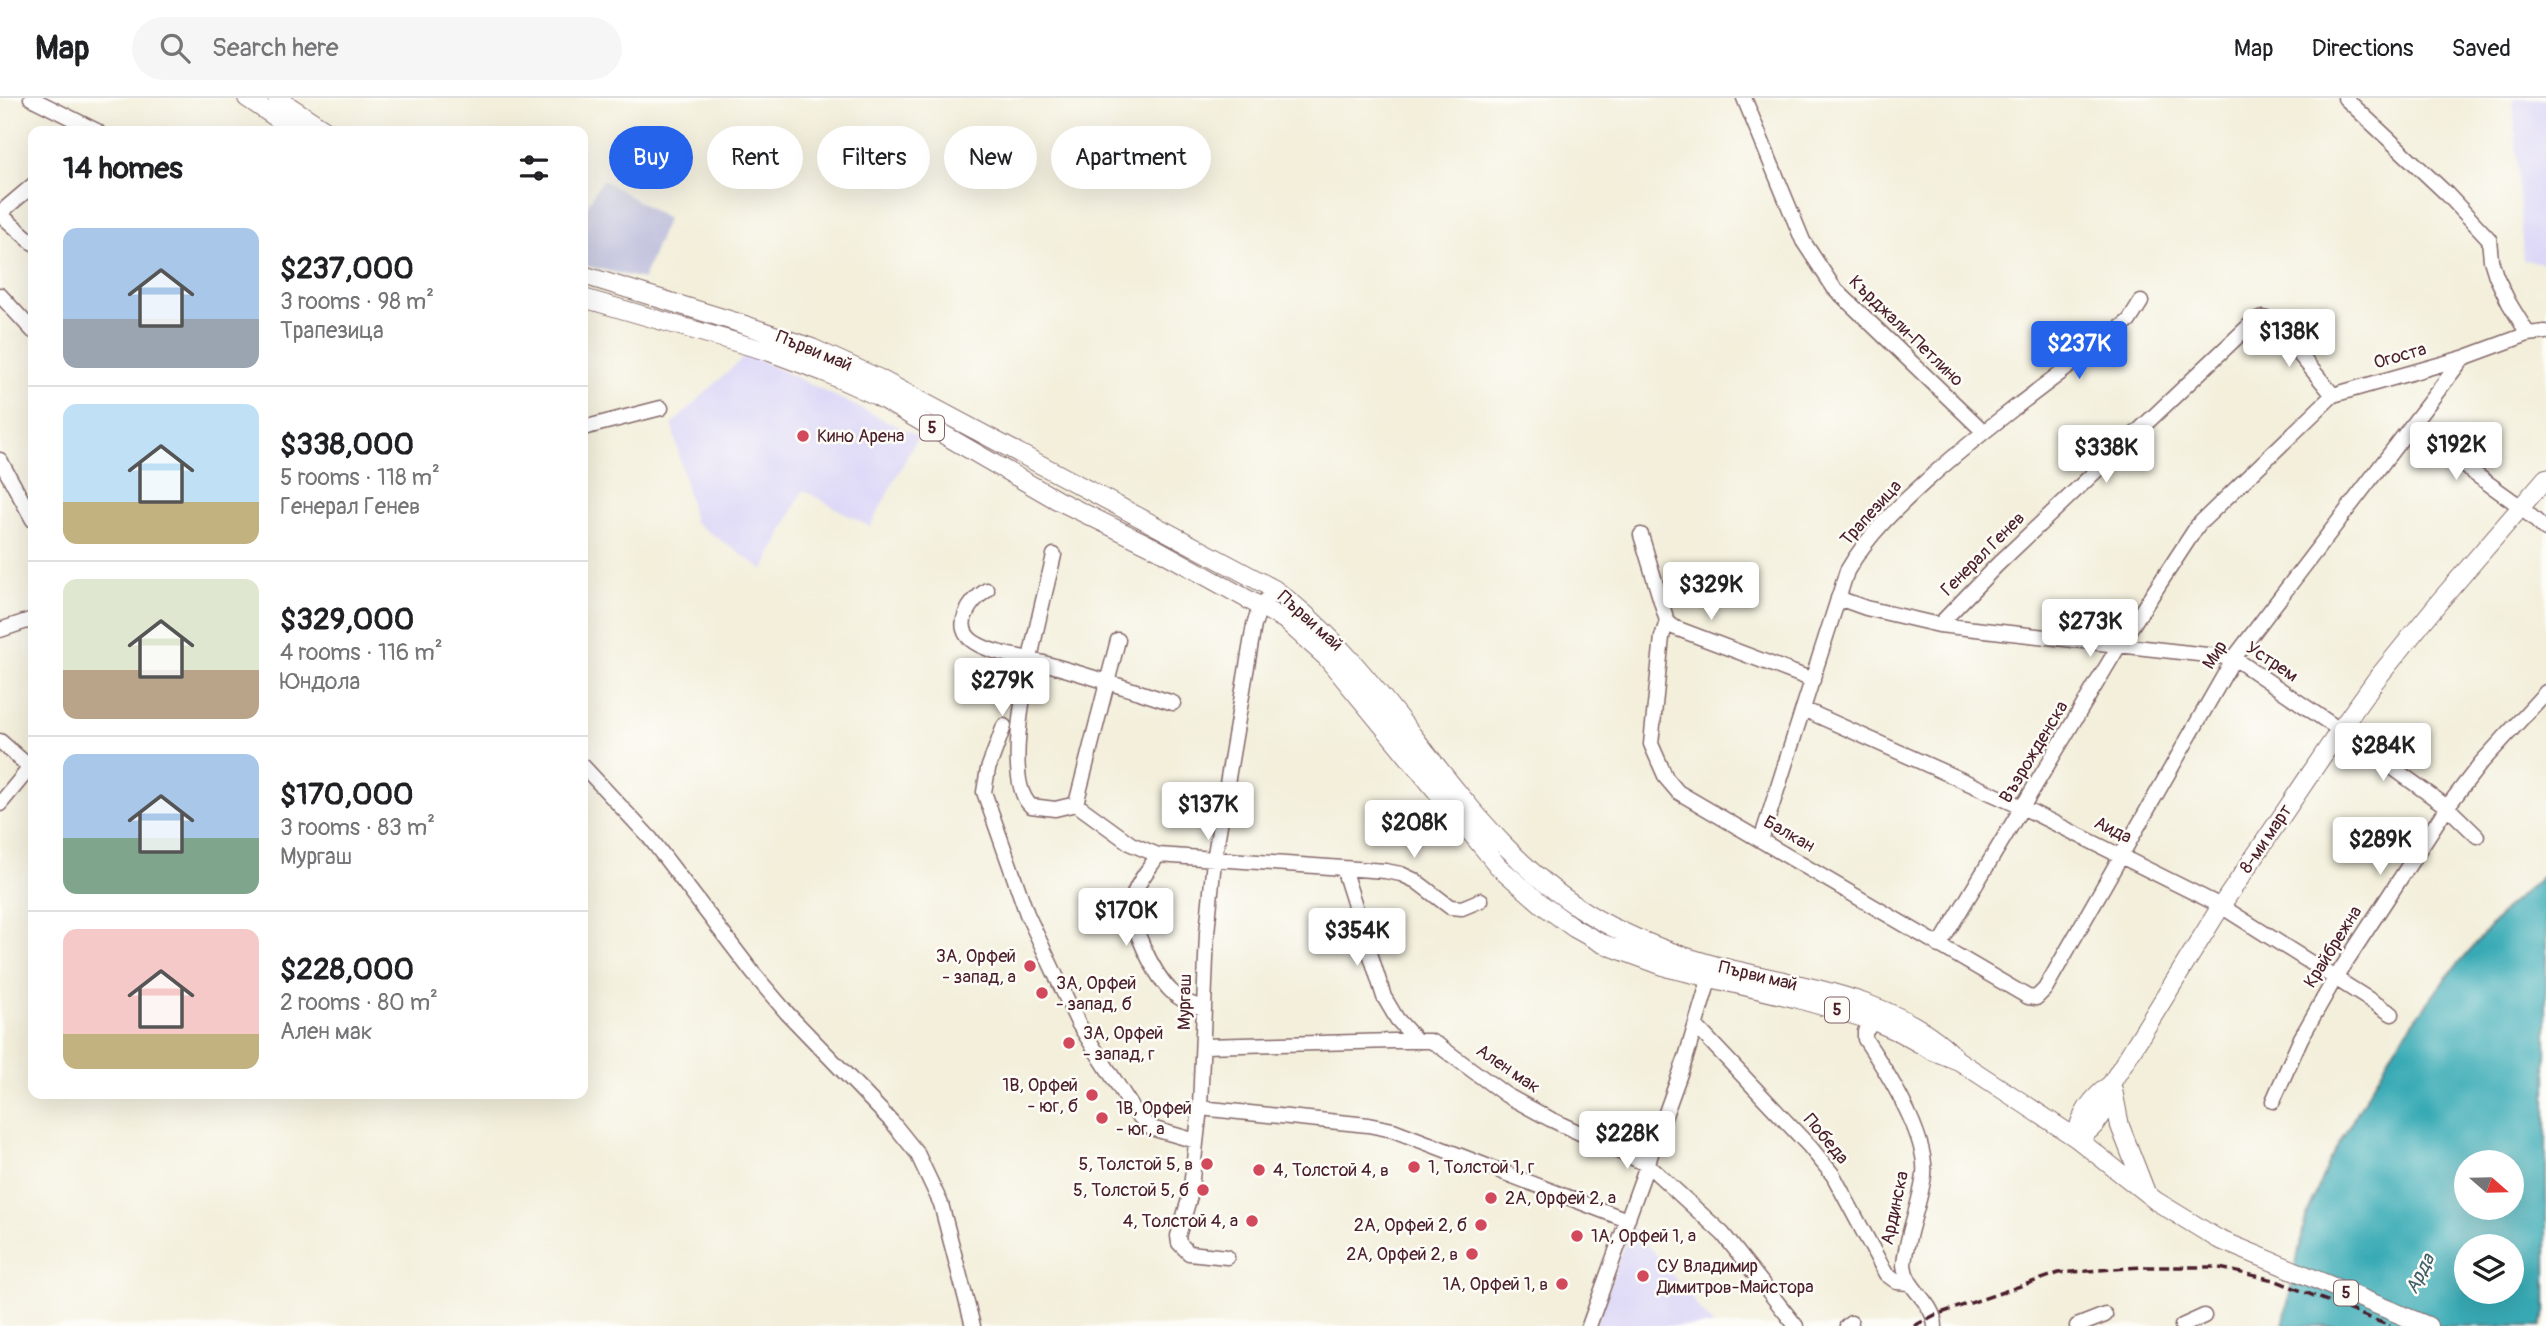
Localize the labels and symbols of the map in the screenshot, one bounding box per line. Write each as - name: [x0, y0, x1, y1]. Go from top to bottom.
- street label: Кърджали-Петлино: [1844, 270, 1968, 392]
- pin: $138K: [2240, 310, 2338, 369]
- pin: $237K: [2030, 322, 2128, 381]
- street label: Първи май: [773, 325, 855, 377]
- street label: Огоста: [2371, 338, 2429, 374]
- road number: 5: [920, 416, 944, 440]
- pin: $192K: [2407, 422, 2505, 482]
- place label: Кино Арена: [817, 425, 904, 448]
- pin: $338K: [2057, 426, 2155, 485]
- marker: Кино Арена: [795, 428, 811, 444]
- street label: Трапезица: [1835, 475, 1907, 551]
- street label: Генерал Генев: [1936, 507, 2030, 601]
- pin: $329K: [1662, 562, 1760, 622]
- street label: Първи май: [1273, 586, 1347, 656]
- pin: $273K: [2041, 600, 2139, 659]
- street label: Мир: [2197, 636, 2233, 674]
- street label: Устрем: [2241, 637, 2303, 687]
- pin: $279K: [953, 658, 1051, 718]
- street label: Възрожденска: [1994, 697, 2074, 807]
- pin: $284K: [2334, 724, 2432, 783]
- pin: $137K: [1159, 782, 1257, 842]
- pin: $208K: [1365, 800, 1463, 860]
- street label: 8-ми март: [2235, 800, 2297, 878]
- street label: Балкан: [1759, 810, 1819, 858]
- street label: Аида: [2090, 811, 2136, 849]
- pin: $289K: [2331, 818, 2429, 877]
- pin: $170K: [1077, 888, 1175, 948]
- street label: Крайбрежна: [2299, 902, 2367, 992]
- pin: $354K: [1308, 908, 1406, 968]
- place label: 3А, Орфей - запад, а: [936, 945, 1016, 989]
- street label: Първи май: [1716, 956, 1800, 996]
- marker: 3А, Орфей - запад, а: [1022, 958, 1038, 974]
- place label: 3А, Орфей - запад, б: [1056, 972, 1136, 1016]
- street label: Мургаш: [1173, 974, 1197, 1030]
- marker: 3А, Орфей - запад, б: [1034, 985, 1050, 1001]
- road number: 5: [1825, 998, 1849, 1022]
- place label: 3А, Орфей - запад, г: [1083, 1022, 1163, 1066]
- marker: 3А, Орфей - запад, г: [1061, 1035, 1077, 1051]
- street label: Ален мак: [1472, 1039, 1544, 1099]
- place label: 1В, Орфей - юг, б: [1002, 1074, 1078, 1118]
- marker: 1В, Орфей - юг, б: [1084, 1087, 1100, 1103]
- place label: 1В, Орфей - юг, а: [1116, 1097, 1192, 1141]
- street label: Победа: [1798, 1109, 1854, 1169]
- marker: 1В, Орфей - юг, а: [1094, 1110, 1110, 1126]
- pin: $228K: [1578, 1112, 1676, 1171]
- north arrow: [2454, 1150, 2524, 1220]
- place label: 5, Толстой 5, в: [1079, 1153, 1193, 1176]
- marker: 5, Толстой 5, в: [1199, 1156, 1215, 1172]
- place label: 1, Толстой 1, г: [1428, 1156, 1534, 1179]
- place label: 4, Толстой 4, в: [1273, 1159, 1389, 1182]
- marker: 1, Толстой 1, г: [1406, 1159, 1422, 1175]
- marker: 4, Толстой 4, в: [1251, 1162, 1267, 1178]
- street label: Ардинска: [1876, 1169, 1914, 1247]
- place label: 5, Толстой 5, б: [1073, 1179, 1189, 1202]
- marker: 5, Толстой 5, б: [1195, 1182, 1211, 1198]
- place label: 2А, Орфей 2, а: [1505, 1187, 1616, 1210]
- marker: 2А, Орфей 2, а: [1483, 1190, 1499, 1206]
- place label: 4, Толстой 4, а: [1123, 1210, 1238, 1233]
- marker: 4, Толстой 4, а: [1244, 1213, 1260, 1229]
- place label: 2А, Орфей 2, б: [1354, 1214, 1467, 1237]
- marker: 2А, Орфей 2, б: [1473, 1217, 1489, 1233]
- place label: 1А, Орфей 1, а: [1591, 1225, 1696, 1248]
- marker: 1А, Орфей 1, а: [1569, 1228, 1585, 1244]
- place label: 2А, Орфей 2, в: [1346, 1243, 1458, 1266]
- marker: 2А, Орфей 2, в: [1464, 1246, 1480, 1262]
- water label: Арда: [2400, 1249, 2441, 1298]
- place label: СУ Владимир Димитров-Майстора: [1656, 1255, 1814, 1299]
- marker: СУ Владимир Димитров-Майстора: [1635, 1268, 1651, 1284]
- place label: 1А, Орфей 1, в: [1442, 1273, 1548, 1296]
- marker: 1А, Орфей 1, в: [1554, 1276, 1570, 1292]
- road number: 5: [2334, 1280, 2358, 1306]

